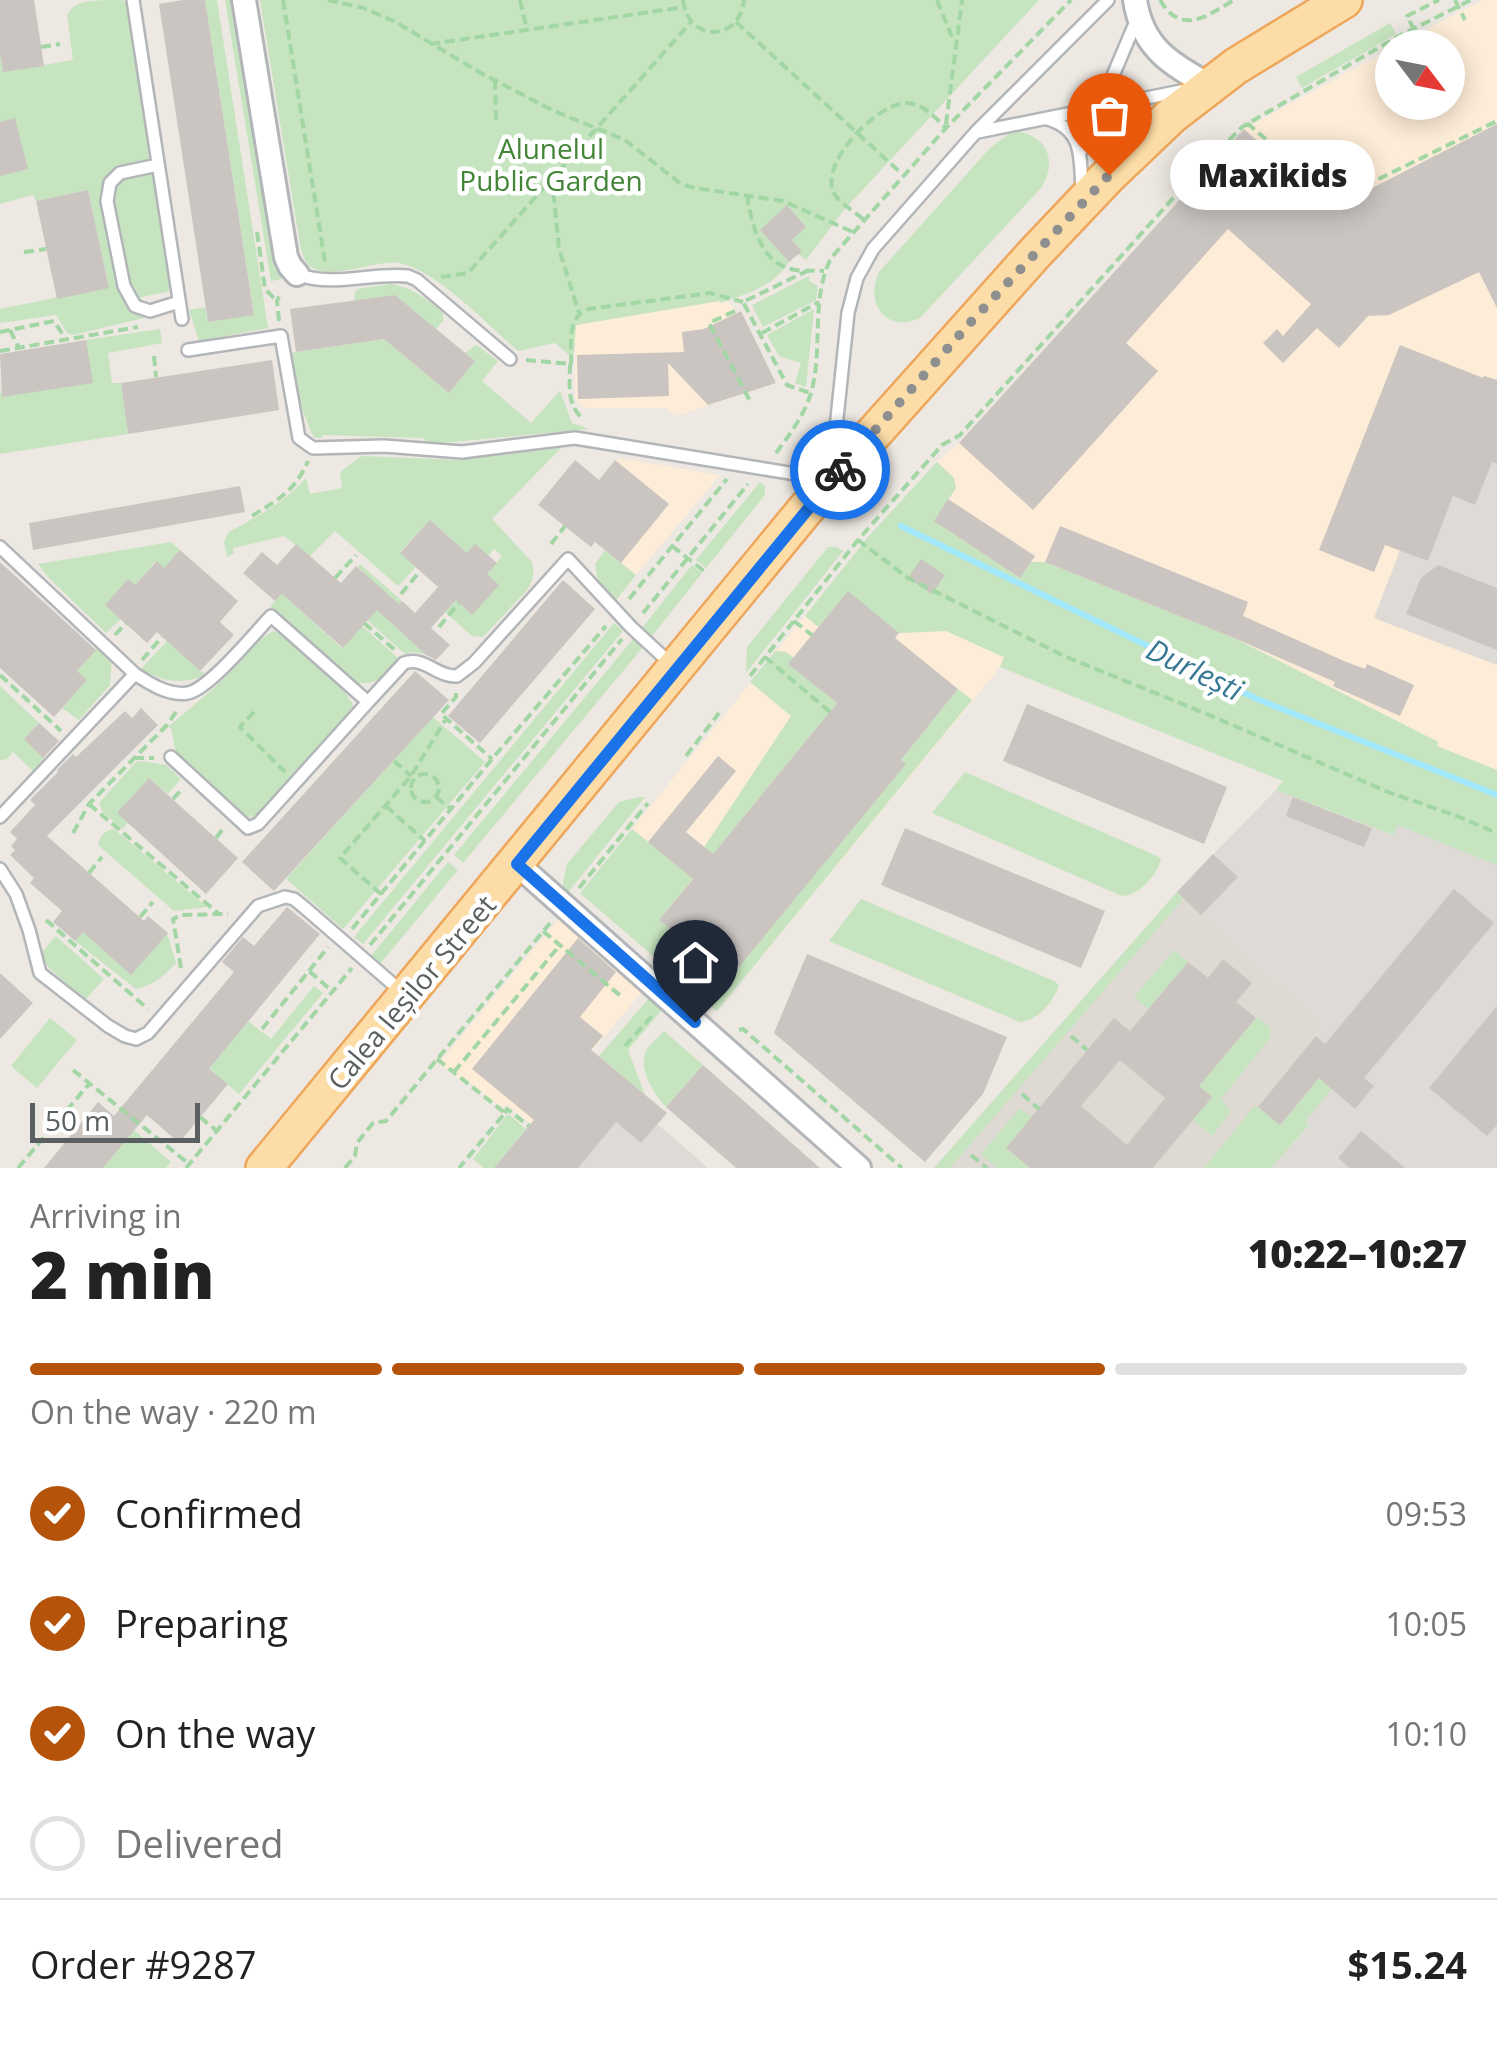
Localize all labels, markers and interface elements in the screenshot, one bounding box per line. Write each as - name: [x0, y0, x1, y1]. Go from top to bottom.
- north arrow: [1375, 30, 1465, 120]
- map controls: [1375, 30, 1465, 120]
- pin: [1067, 73, 1152, 176]
- icon: bag: [1082, 88, 1137, 143]
- park label: Alunelul Public Garden: [459, 129, 643, 199]
- callout: Maxikids: [1169, 140, 1374, 210]
- text: Maxikids: [1197, 153, 1348, 196]
- courier: [790, 420, 890, 520]
- icon: bike: [813, 443, 868, 498]
- water label: Durlești: [1140, 628, 1250, 710]
- street label: Calea Ieșilor Street: [318, 886, 504, 1098]
- pin: [653, 920, 738, 1023]
- icon: home: [668, 935, 723, 990]
- scale bar: [30, 1098, 200, 1142]
- text: 50 m: [45, 1101, 110, 1139]
- text: Arriving in: [30, 1194, 182, 1237]
- text: 10:22–10:27: [1248, 1227, 1467, 1279]
- text: 2 min: [30, 1230, 215, 1318]
- text: On the way · 220 m: [30, 1390, 317, 1433]
- icon: check: [30, 1486, 85, 1541]
- text: Confirmed: [115, 1487, 303, 1539]
- text: 09:53: [1385, 1492, 1467, 1535]
- icon: check: [30, 1596, 85, 1651]
- text: Preparing: [115, 1597, 288, 1649]
- text: 10:05: [1385, 1602, 1467, 1645]
- icon: check: [30, 1706, 85, 1761]
- text: On the way: [115, 1707, 315, 1759]
- text: 10:10: [1385, 1712, 1467, 1755]
- text: Delivered: [115, 1817, 284, 1869]
- text: Order #9287: [30, 1938, 257, 1990]
- text: $15.24: [1348, 1938, 1467, 1990]

